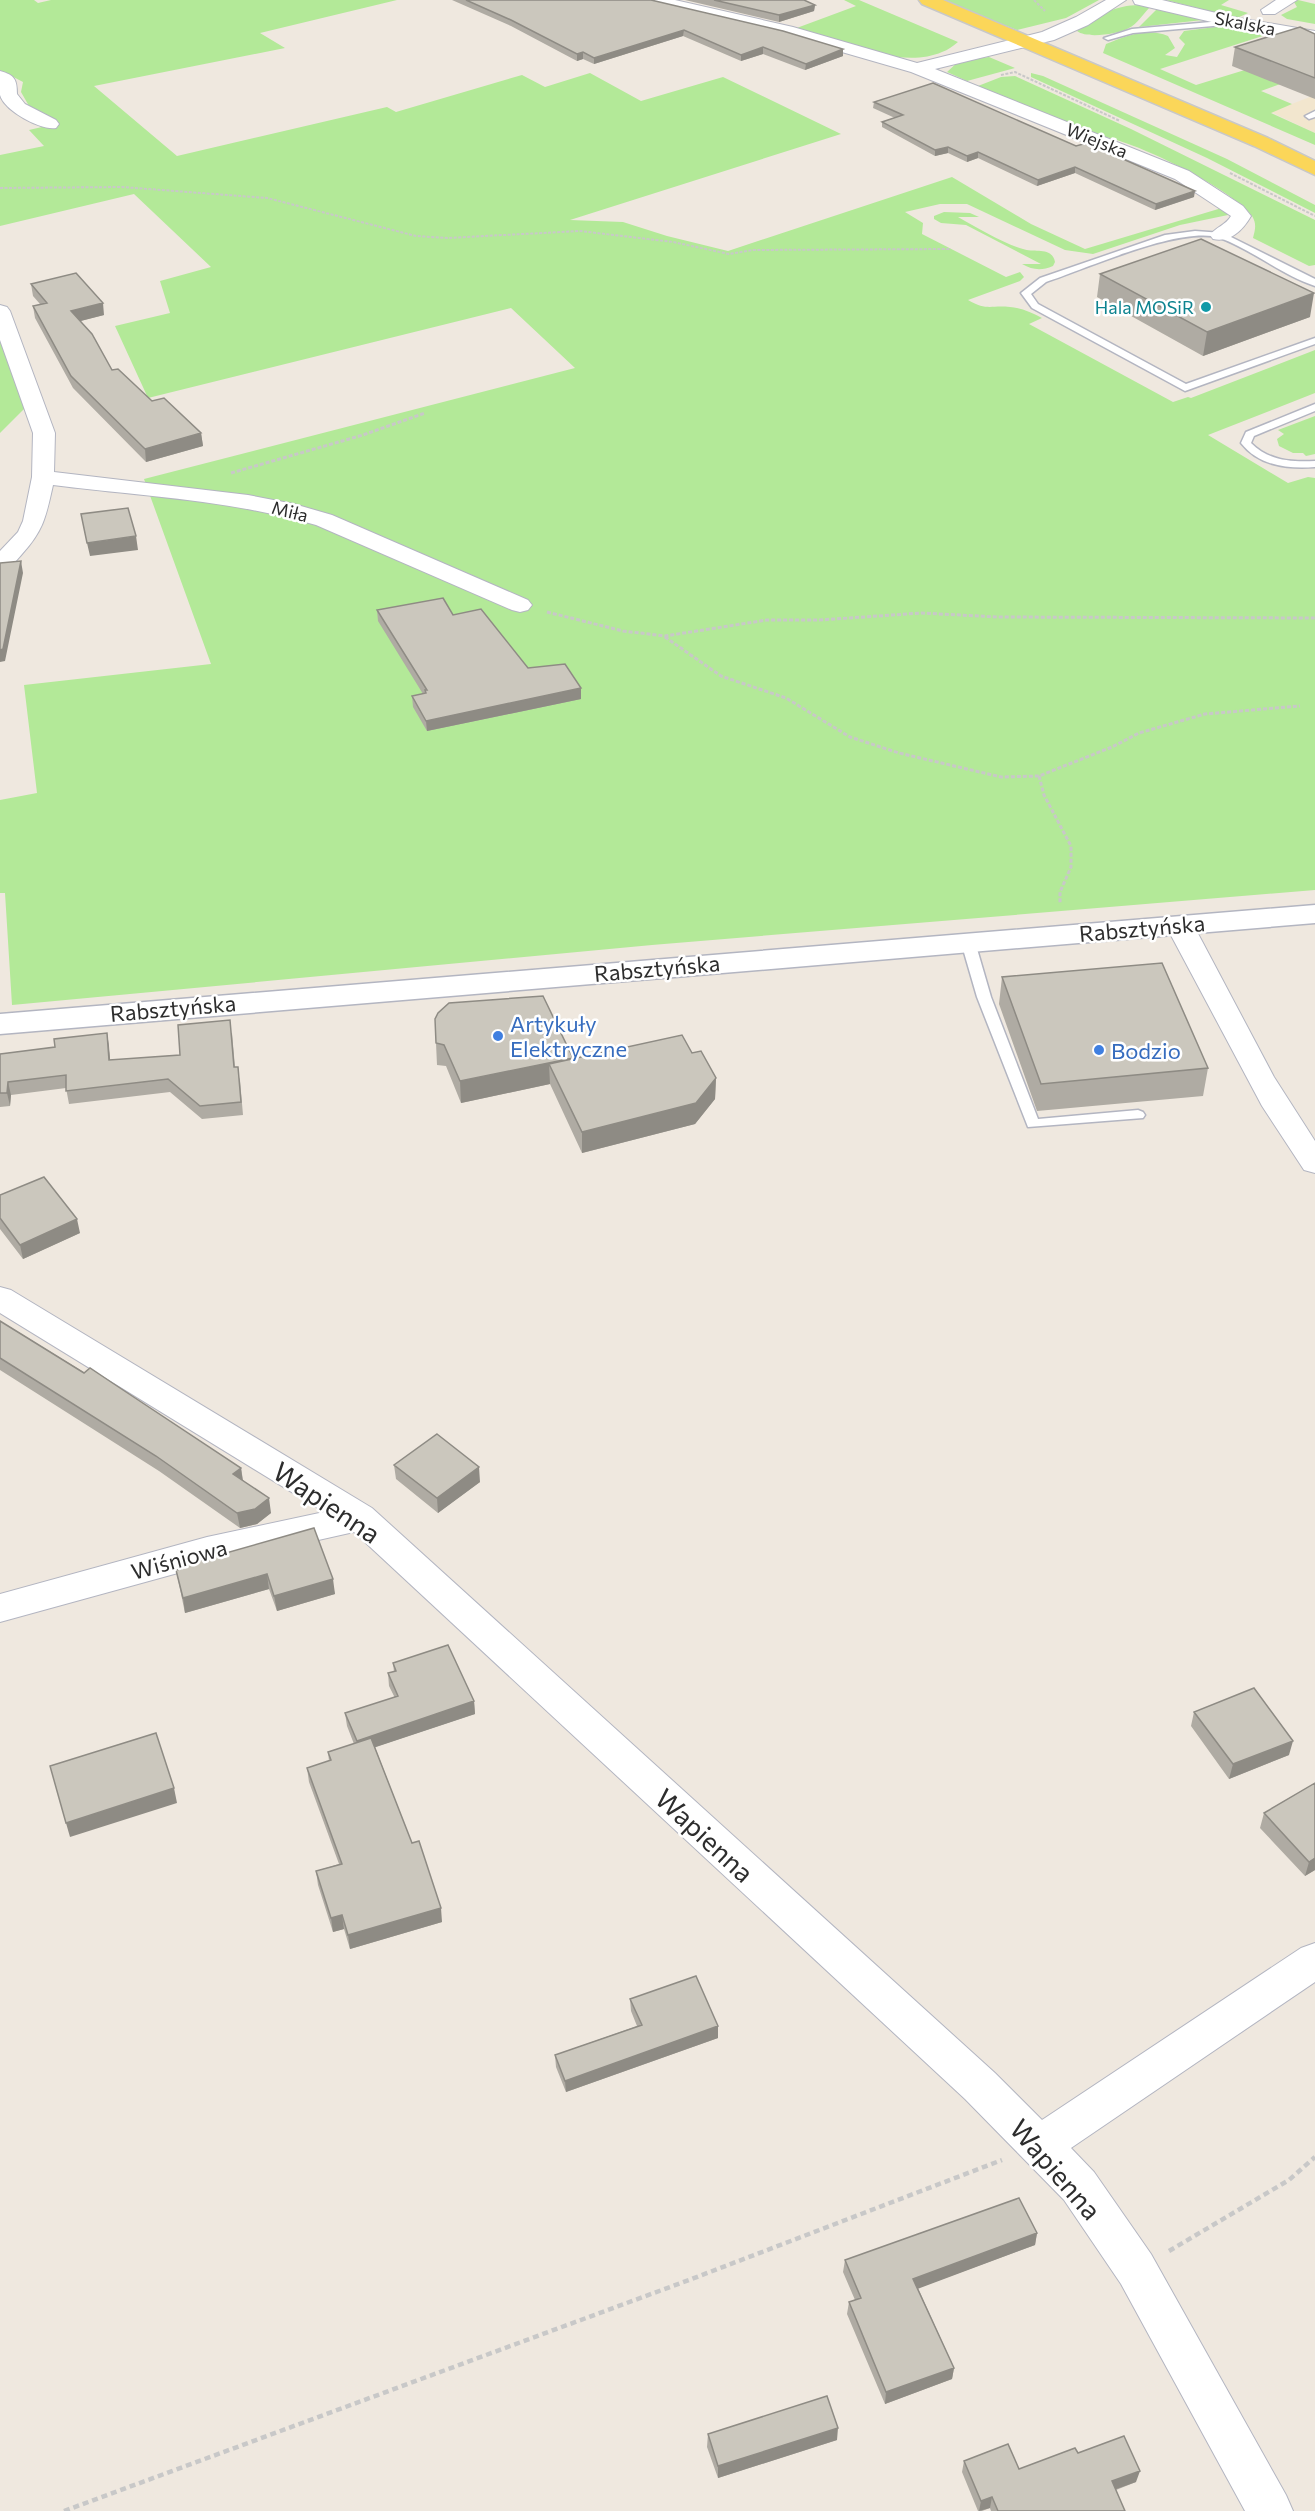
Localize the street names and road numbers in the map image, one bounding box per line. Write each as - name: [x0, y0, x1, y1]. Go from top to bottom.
- street label: Skalska: [1213, 6, 1277, 40]
- street label: Wiejska: [1063, 118, 1131, 162]
- street label: Miła: [270, 496, 310, 526]
- street label: Rabsztyńska: [1078, 909, 1206, 947]
- street label: Rabsztyńska: [593, 949, 721, 987]
- street label: Rabsztyńska: [109, 989, 237, 1027]
- street label: Wapienna: [267, 1454, 387, 1550]
- street label: Wiśniowa: [128, 1533, 230, 1585]
- street label: Wapienna: [649, 1781, 761, 1889]
- street label: Wapienna: [1003, 2112, 1109, 2226]

